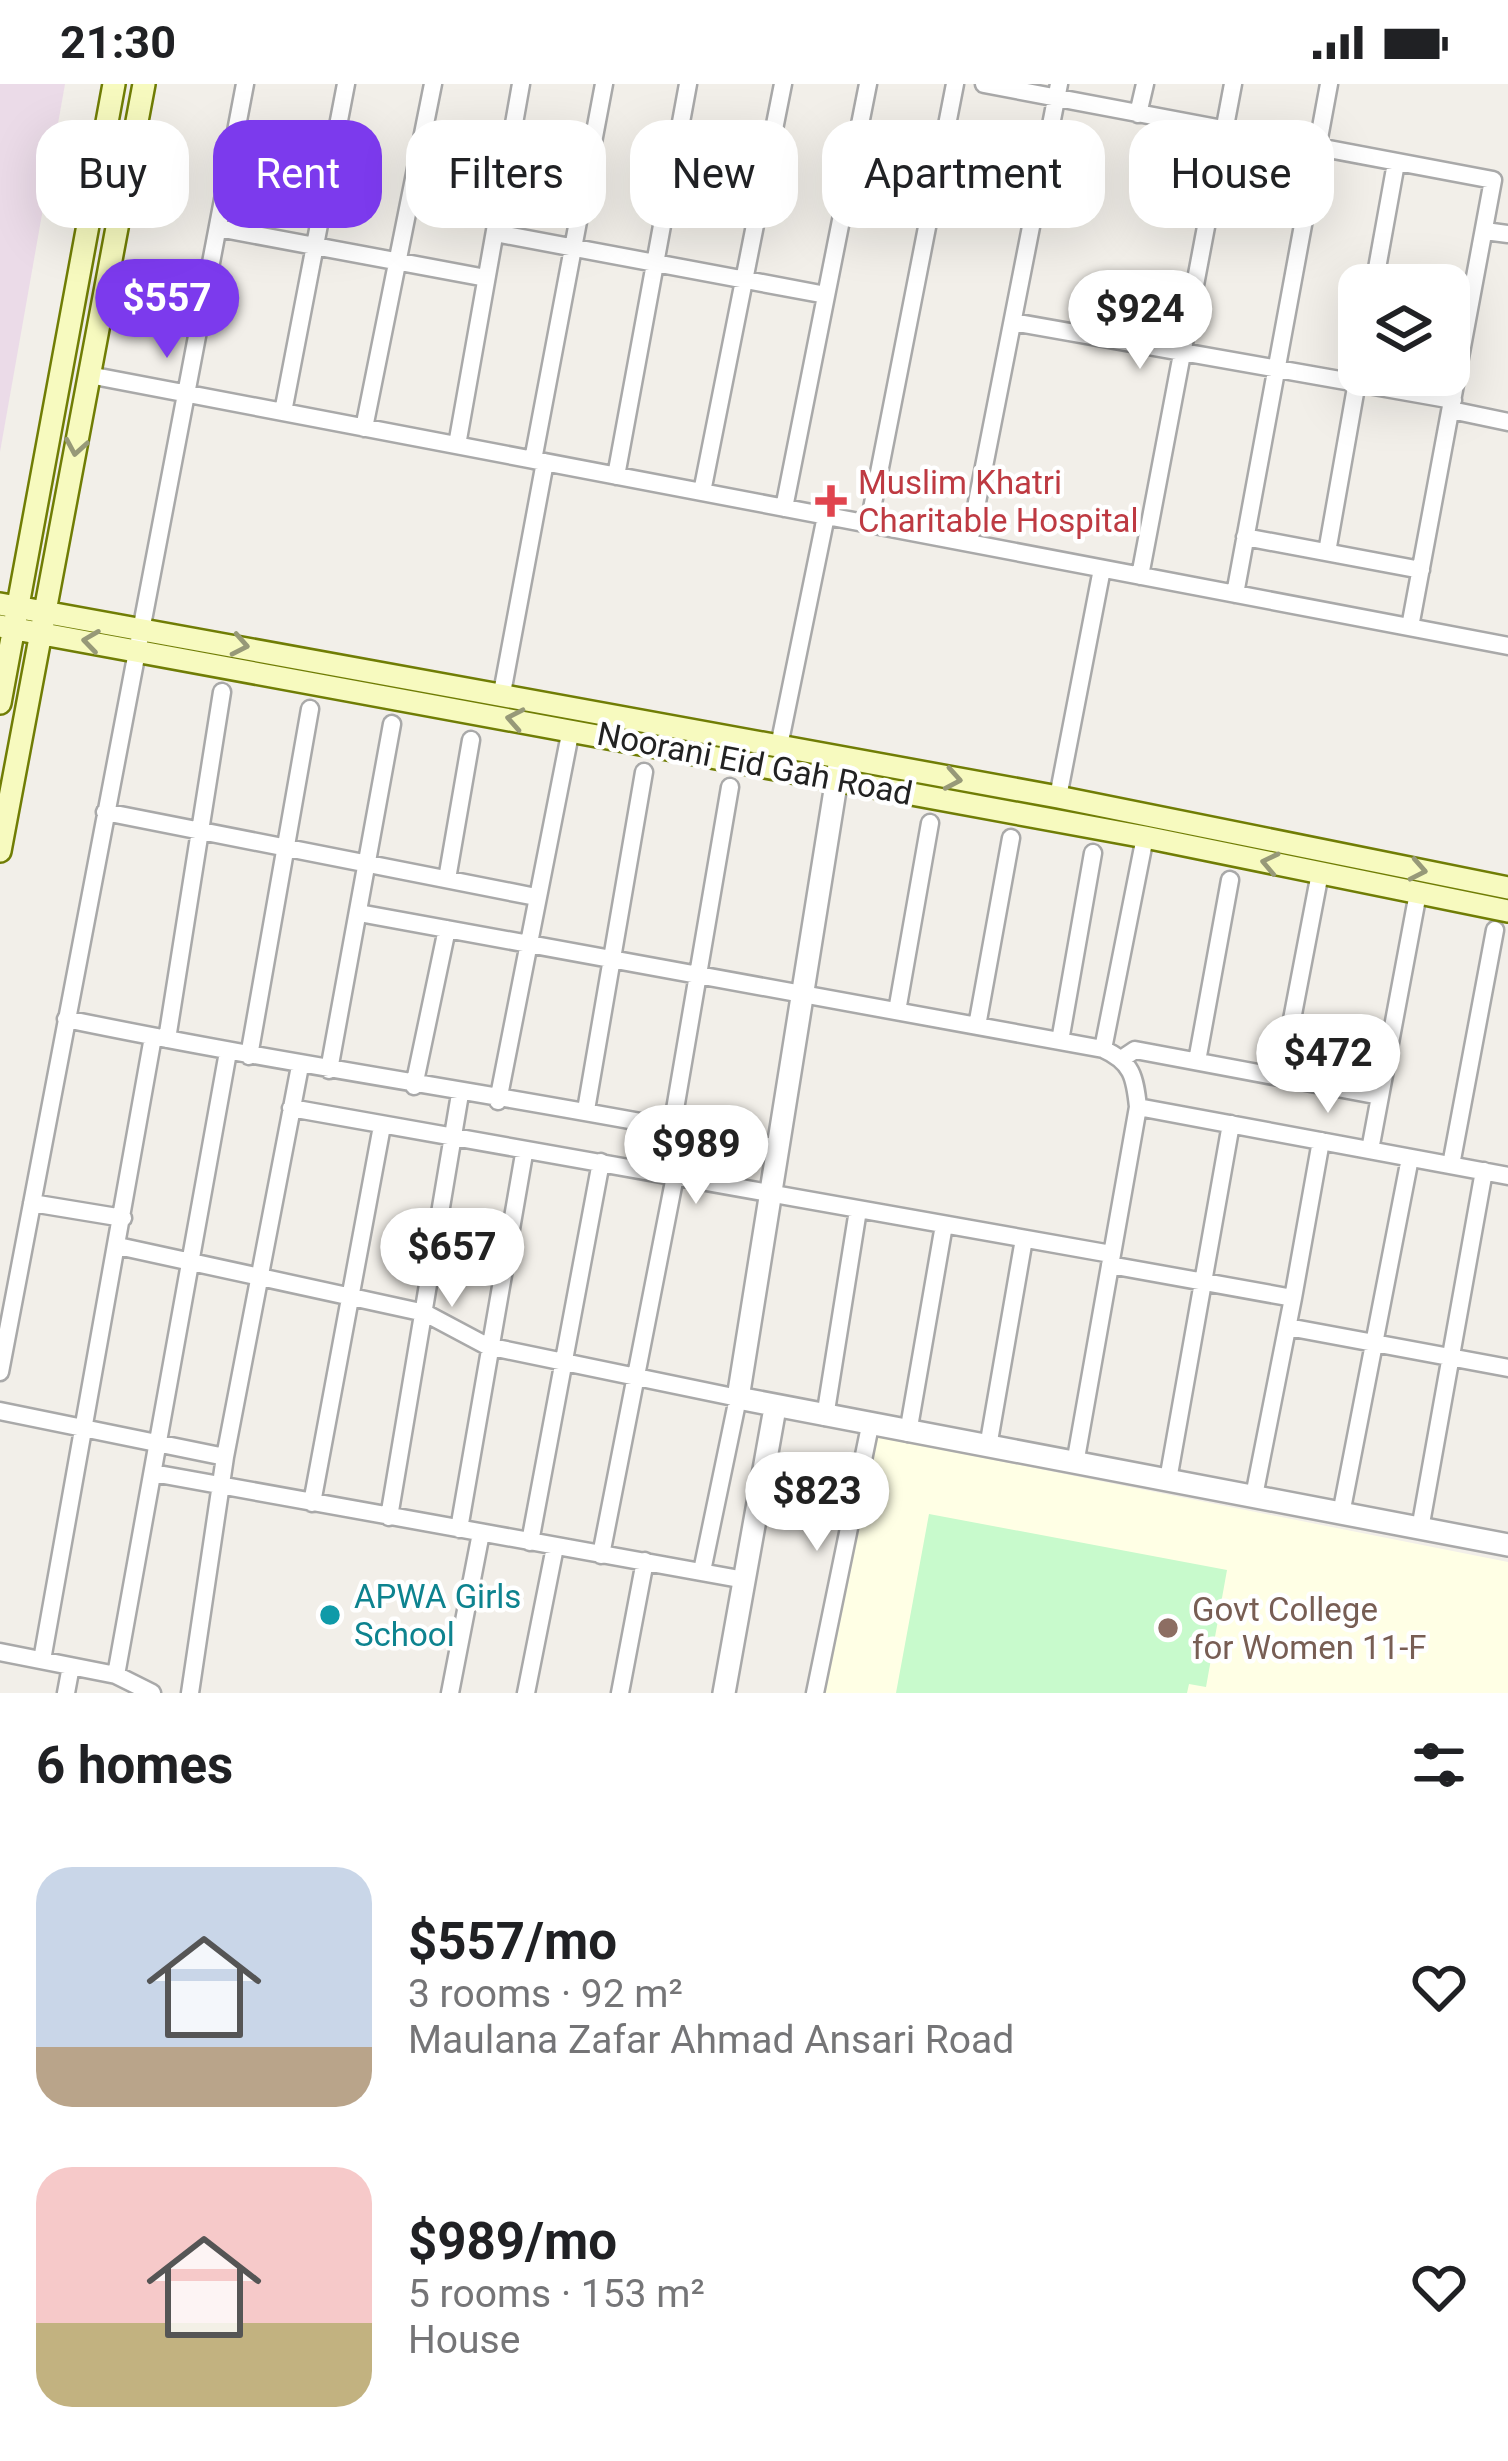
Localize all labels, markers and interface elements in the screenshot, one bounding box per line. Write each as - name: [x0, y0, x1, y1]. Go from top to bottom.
- text: 21:30: [60, 16, 176, 69]
- chip: Buy: [36, 120, 189, 228]
- chip: Rent: [213, 120, 382, 228]
- chip: Filters: [406, 120, 606, 228]
- chip: New: [630, 120, 798, 228]
- chip: Apartment: [822, 120, 1105, 228]
- chip: House: [1129, 120, 1334, 228]
- pin: $557: [96, 259, 238, 361]
- map controls: [1338, 264, 1470, 396]
- button: layers: [1338, 264, 1470, 396]
- pin: $924: [1069, 270, 1211, 372]
- text: $557: [122, 275, 212, 321]
- text: $924: [1095, 286, 1185, 332]
- one-way arrow: [64, 436, 90, 456]
- place label: Muslim Khatri Charitable Hospital: [858, 463, 1139, 540]
- marker: Muslim Khatri Charitable Hospital: [815, 485, 847, 517]
- one-way arrow: [81, 629, 100, 655]
- one-way arrow: [229, 631, 249, 657]
- one-way arrow: [506, 707, 526, 733]
- street label: Noorani Eid Gah Road: [594, 714, 916, 813]
- one-way arrow: [943, 765, 963, 790]
- one-way arrow: [1260, 851, 1280, 876]
- one-way arrow: [1408, 856, 1428, 882]
- pin: $472: [1257, 1014, 1399, 1116]
- text: $472: [1283, 1030, 1373, 1076]
- pin: $989: [625, 1105, 767, 1207]
- text: $989: [651, 1121, 741, 1167]
- pin: $657: [381, 1208, 523, 1310]
- text: $657: [407, 1224, 497, 1270]
- pin: $823: [746, 1452, 888, 1554]
- text: $823: [772, 1468, 862, 1514]
- place label: APWA Girls School: [354, 1577, 521, 1654]
- place label: Govt College for Women 11-F: [1192, 1590, 1427, 1667]
- marker: APWA Girls School: [317, 1602, 343, 1628]
- marker: Govt College for Women 11-F: [1155, 1615, 1181, 1641]
- icon: filters: [1406, 1732, 1472, 1798]
- text: 6 homes: [36, 1736, 233, 1795]
- text: $557/mo: [408, 1912, 617, 1971]
- icon: home: [132, 1915, 276, 2059]
- icon: heart: [1406, 1954, 1472, 2020]
- text: 3 rooms · 92 m²: [408, 1971, 683, 2017]
- text: Maulana Zafar Ahmad Ansari Road: [408, 2017, 1014, 2063]
- text: $989/mo: [408, 2212, 617, 2271]
- icon: home: [132, 2215, 276, 2359]
- icon: heart: [1406, 2254, 1472, 2320]
- text: 5 rooms · 153 m²: [408, 2271, 705, 2317]
- text: House: [408, 2317, 520, 2363]

